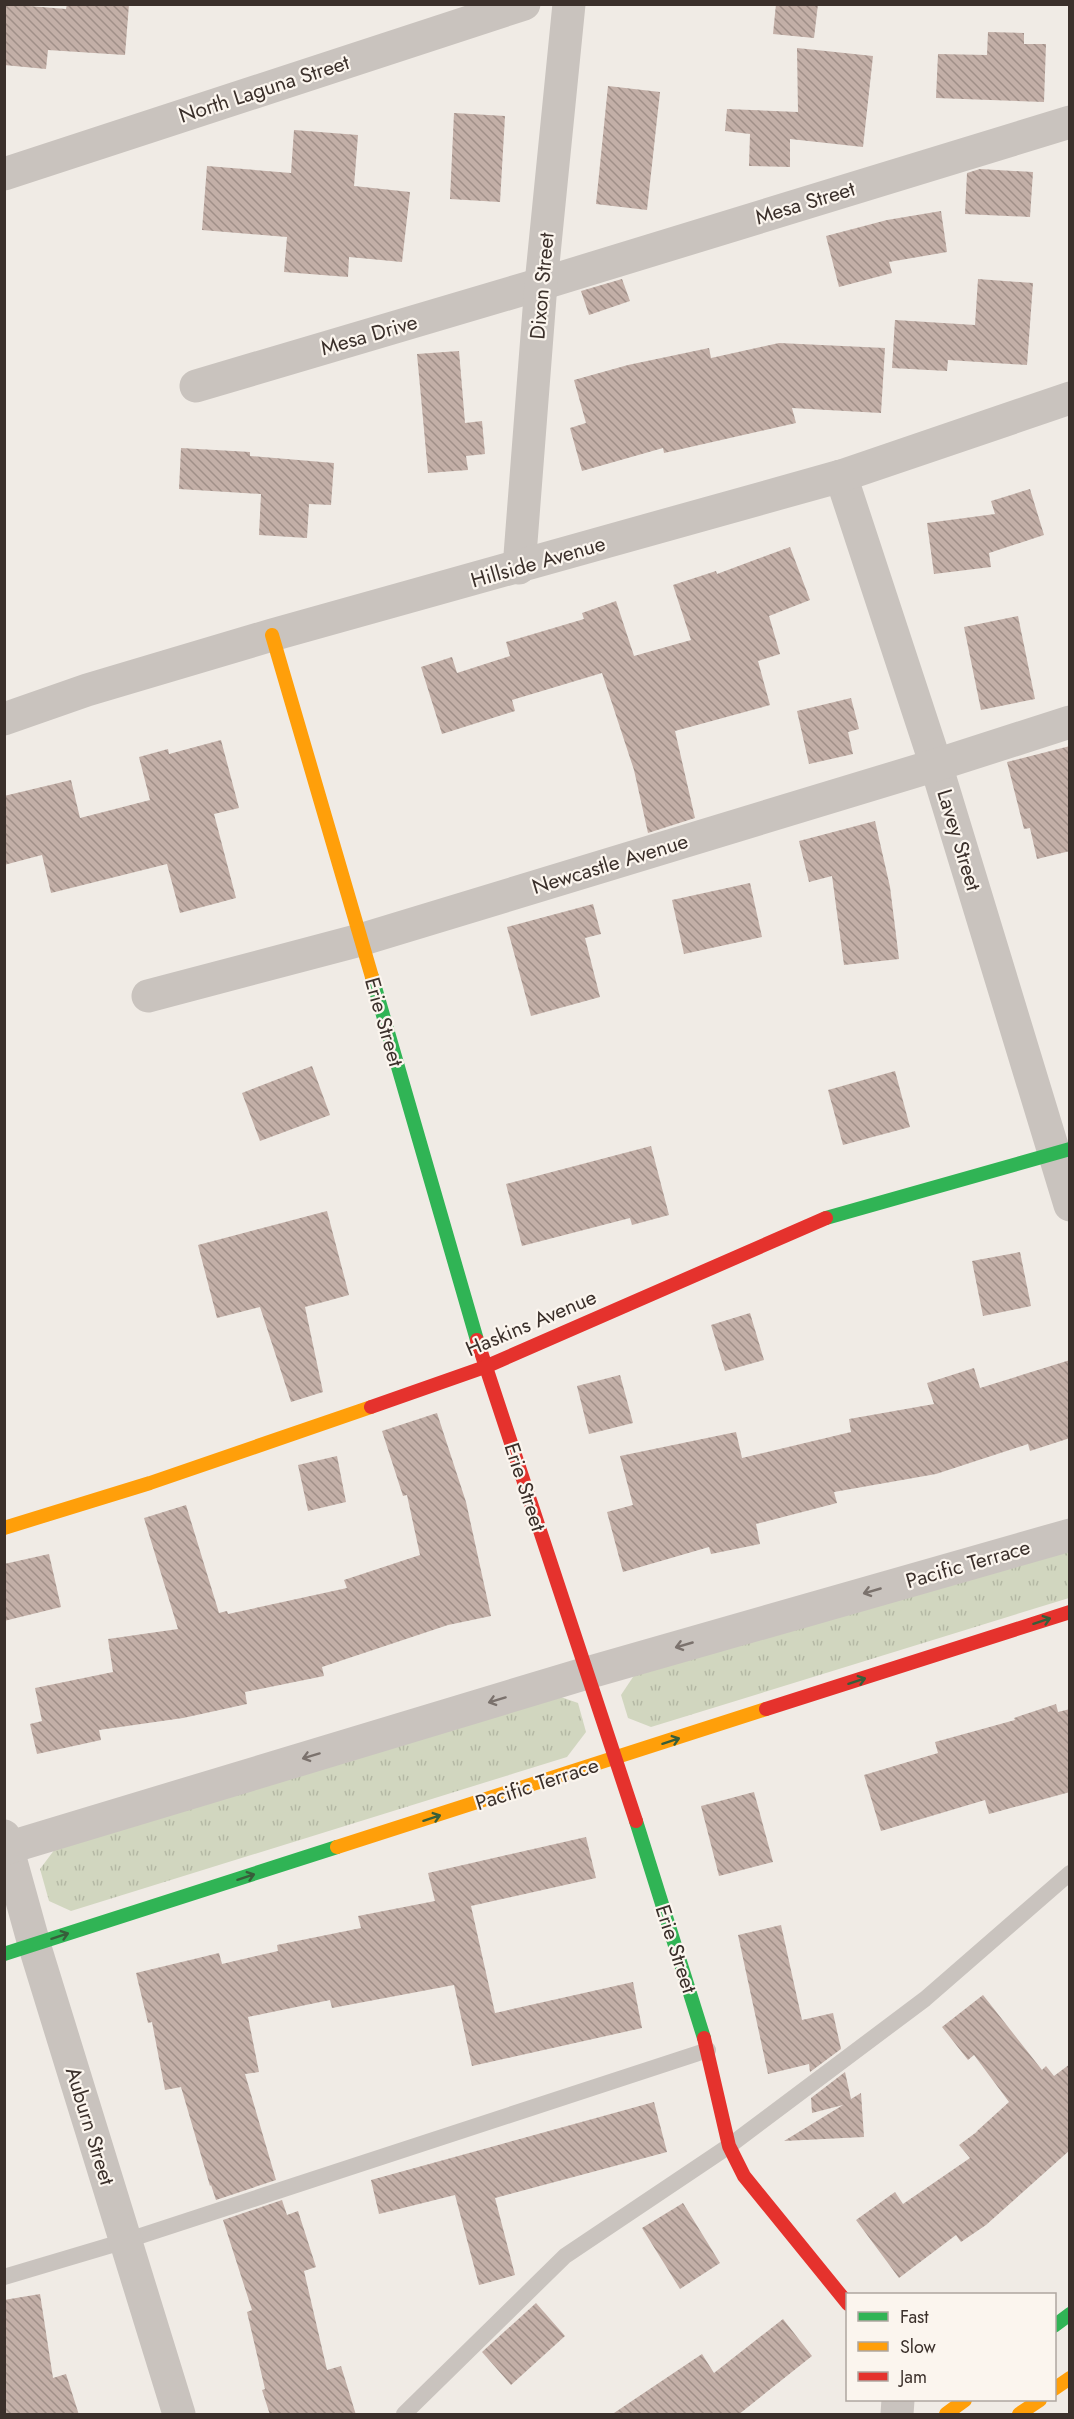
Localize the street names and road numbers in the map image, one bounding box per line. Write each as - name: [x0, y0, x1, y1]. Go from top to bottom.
- street label: North Laguna Street: [175, 47, 353, 131]
- street label: Mesa Street: [751, 174, 859, 232]
- street label: Dixon Street: [522, 231, 562, 341]
- street label: Mesa Drive: [317, 307, 421, 363]
- street label: Hillside Avenue: [467, 528, 609, 596]
- street label: Lavey Street: [929, 786, 989, 894]
- street label: Newcastle Avenue: [528, 826, 692, 902]
- street label: Erie Street: [357, 974, 411, 1070]
- street label: Haskins Avenue: [461, 1282, 601, 1364]
- street label: Erie Street: [497, 1439, 553, 1535]
- street label: Pacific Terrace: [902, 1532, 1034, 1596]
- street label: Pacific Terrace: [471, 1750, 603, 1818]
- street label: Erie Street: [648, 1901, 704, 1997]
- street label: Auburn Street: [58, 2063, 122, 2189]

